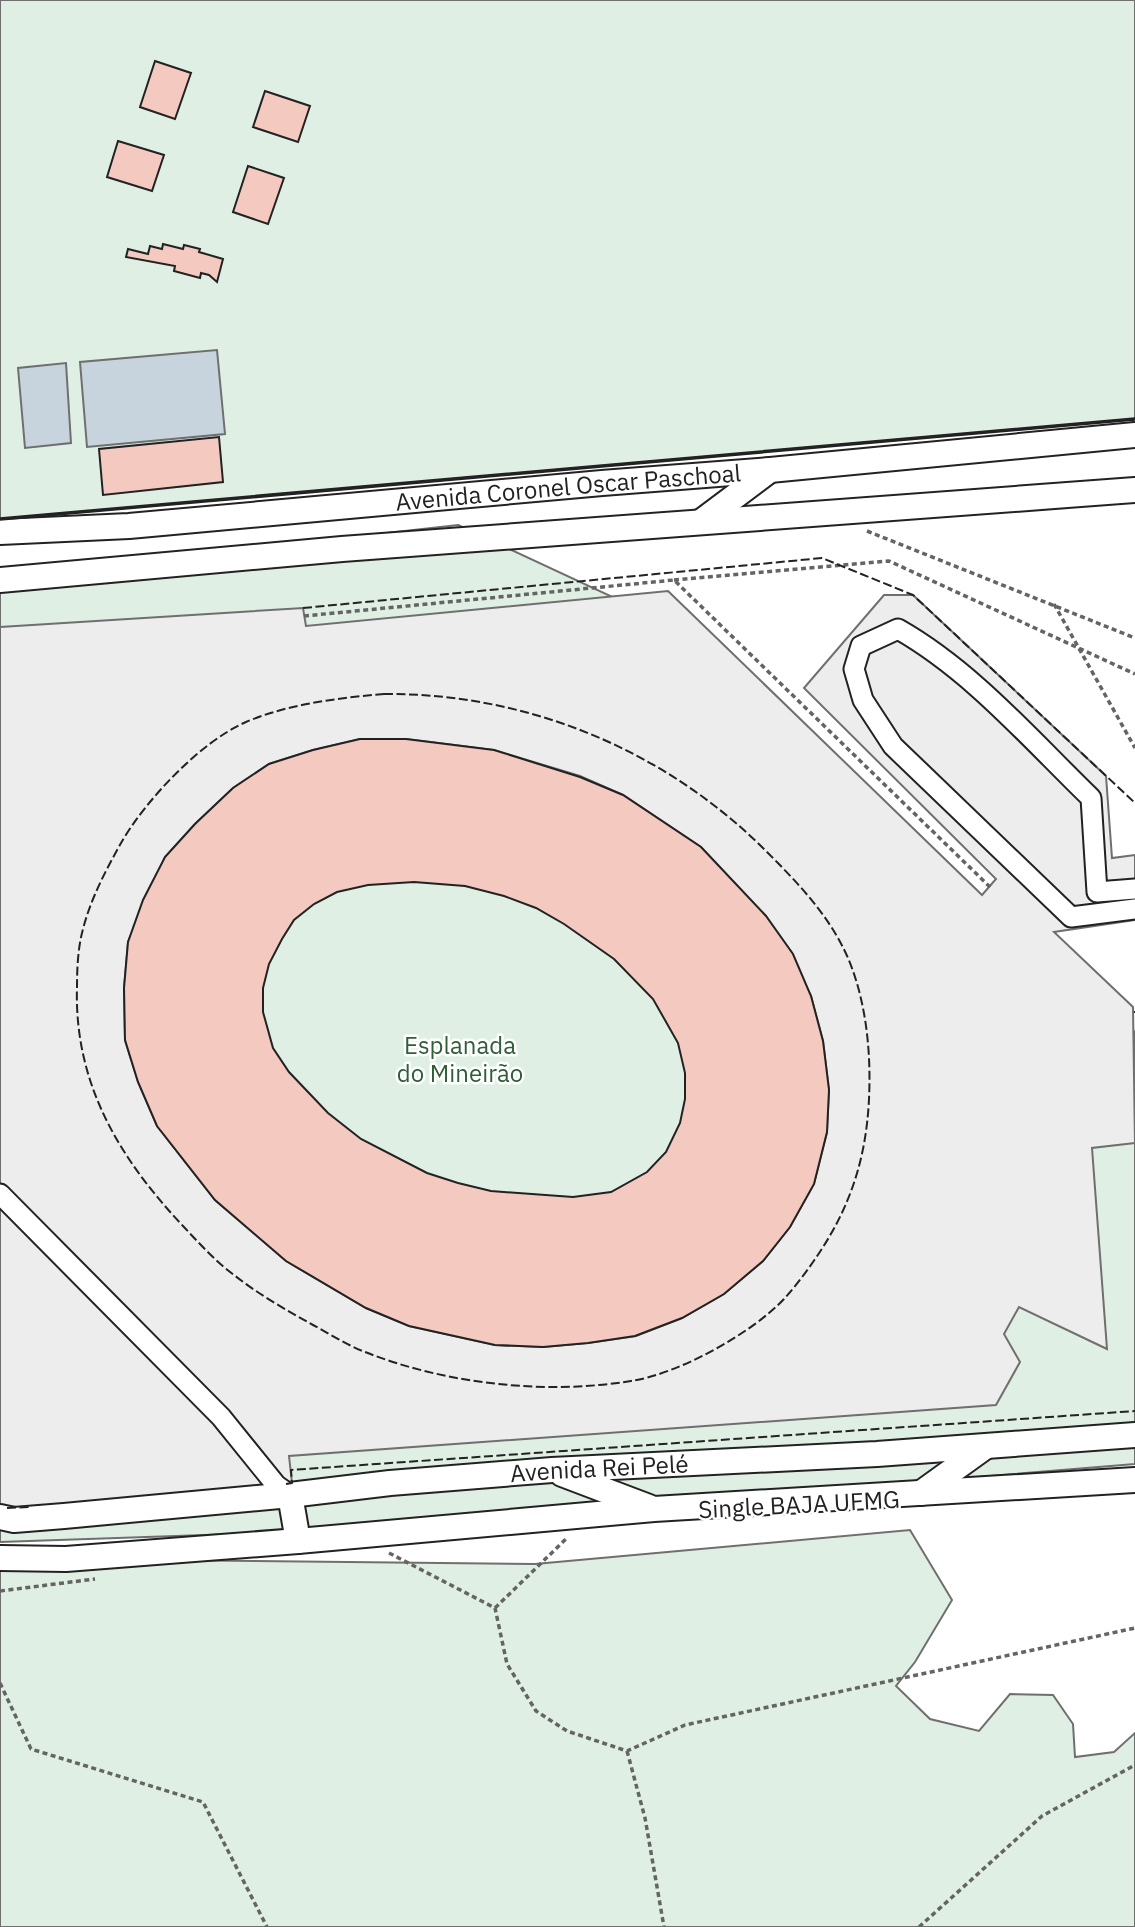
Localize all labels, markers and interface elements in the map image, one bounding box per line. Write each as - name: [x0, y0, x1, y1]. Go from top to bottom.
- street label: Avenida Coronel Oscar Paschoal: [394, 456, 742, 518]
- park label: Esplanada do Mineirão: [397, 1029, 523, 1089]
- street label: Avenida Rei Pelé: [509, 1447, 689, 1489]
- street label: Single BAJA UFMG: [698, 1483, 900, 1525]

